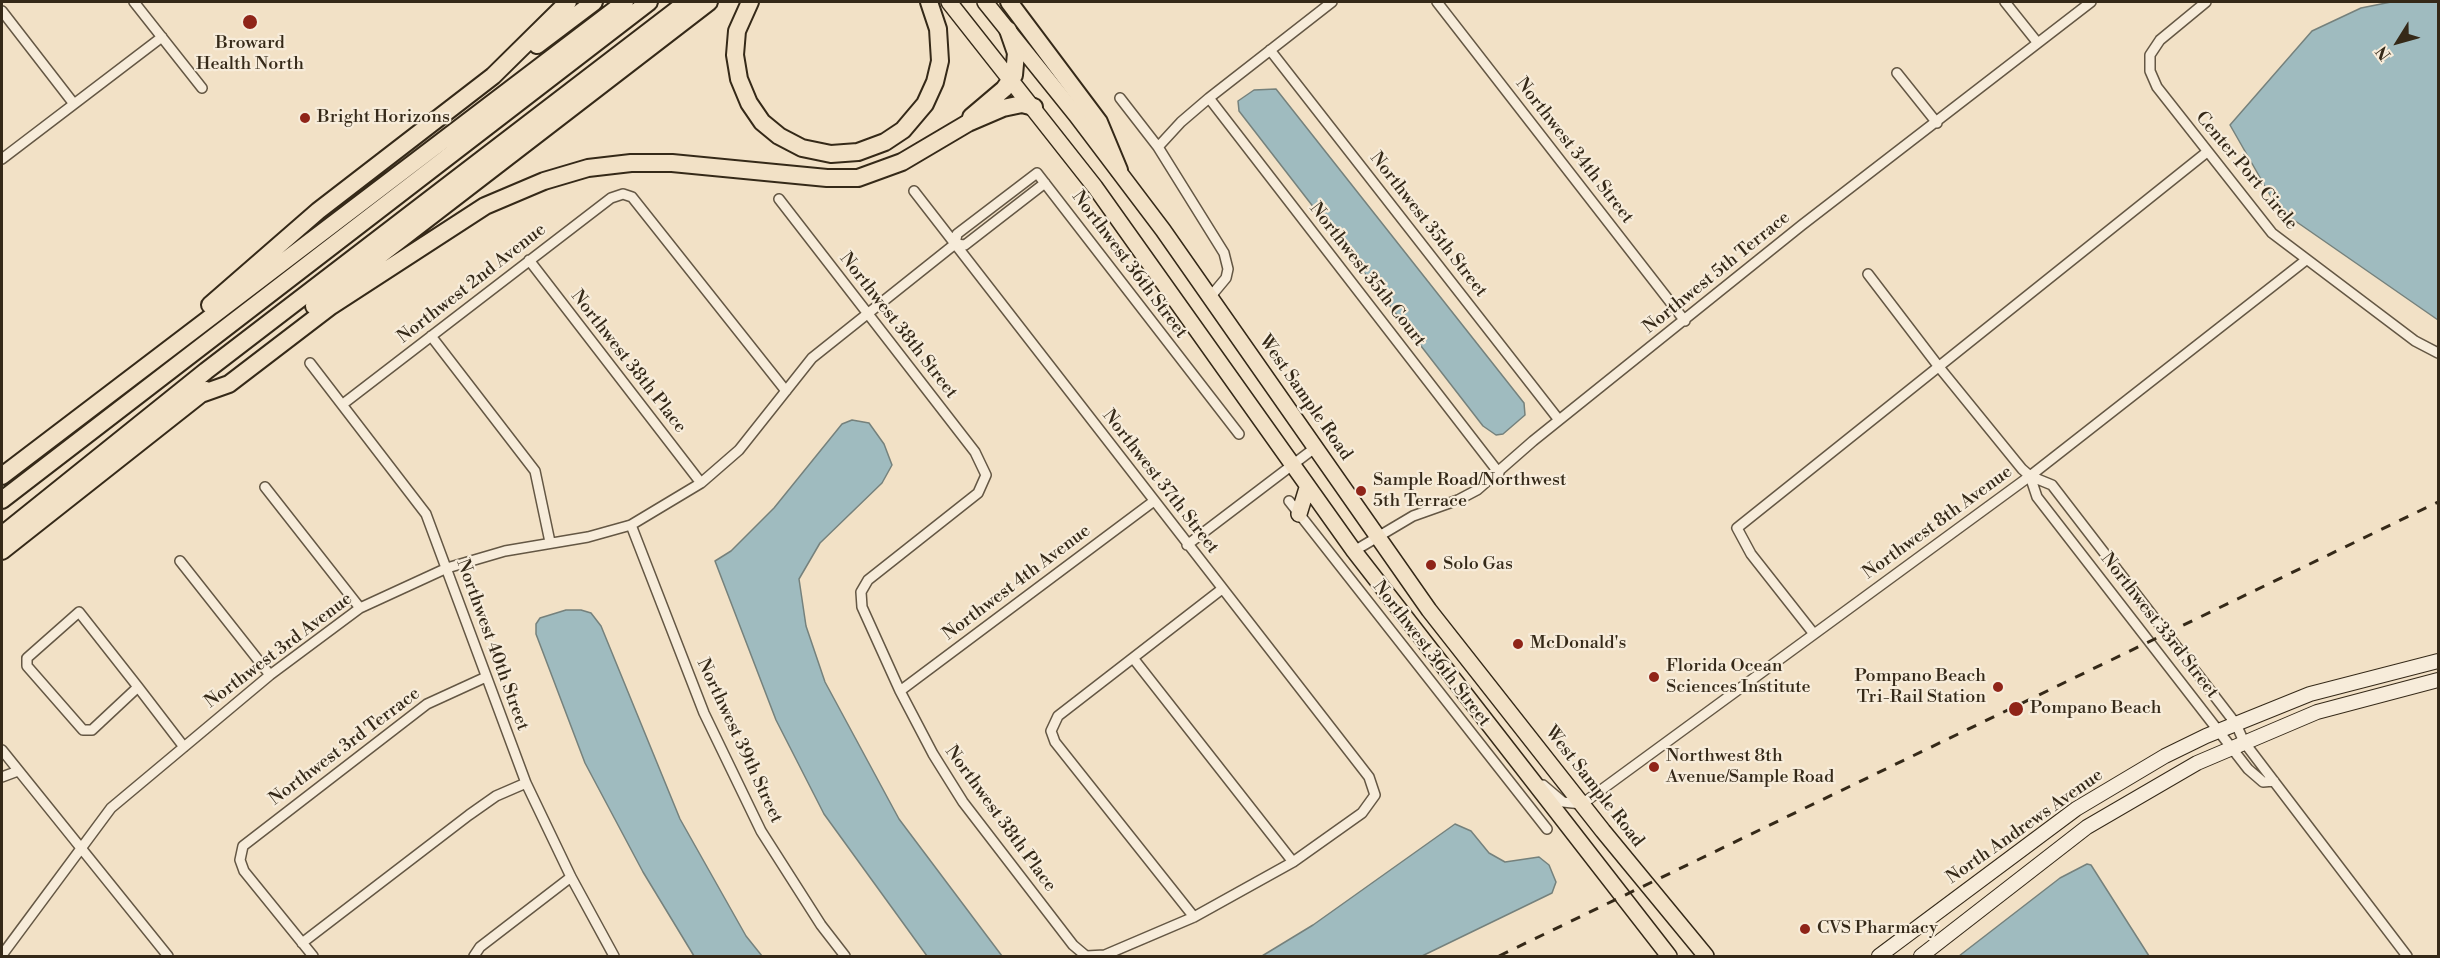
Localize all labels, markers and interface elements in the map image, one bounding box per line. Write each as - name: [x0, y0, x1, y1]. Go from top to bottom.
- north arrow: [2368, 12, 2428, 72]
- marker: Broward Health North: [241, 13, 259, 31]
- place label: Broward Health North: [196, 33, 304, 76]
- text: N: [2372, 42, 2395, 64]
- street label: Northwest 34th Street: [1510, 74, 1638, 228]
- place label: Bright Horizons: [317, 107, 450, 129]
- street label: Center Port Circle: [2190, 107, 2302, 235]
- marker: Bright Horizons: [298, 111, 312, 125]
- street label: Northwest 35th Street: [1365, 148, 1491, 302]
- street label: Northwest 36th Street: [1066, 187, 1192, 343]
- street label: Northwest 35th Court: [1304, 199, 1430, 351]
- street label: Northwest 5th Terrace: [1639, 207, 1795, 339]
- street label: Northwest 2nd Avenue: [393, 219, 551, 349]
- street label: Northwest 38th Street: [834, 249, 962, 403]
- street label: Northwest 38th Place: [566, 286, 690, 438]
- street label: West Sample Road: [1254, 331, 1356, 465]
- street label: Northwest 37th Street: [1097, 406, 1223, 558]
- street label: Northwest 8th Avenue: [1859, 461, 2017, 585]
- place label: Sample Road/Northwest 5th Terrace: [1373, 470, 1566, 512]
- marker: Sample Road/Northwest 5th Terrace: [1354, 484, 1368, 498]
- street label: Northwest 4th Avenue: [939, 520, 1095, 646]
- street label: Northwest 33rd Street: [2096, 549, 2222, 703]
- place label: Solo Gas: [1443, 554, 1513, 576]
- street label: Northwest 40th Street: [451, 556, 533, 734]
- marker: Solo Gas: [1424, 558, 1438, 572]
- street label: Northwest 36th Street: [1367, 577, 1495, 731]
- street label: Northwest 3rd Avenue: [201, 588, 357, 714]
- place label: McDonald's: [1530, 633, 1626, 655]
- marker: McDonald's: [1511, 637, 1525, 651]
- street label: Northwest 39th Street: [691, 655, 787, 827]
- place label: Florida Ocean Sciences Institute: [1666, 656, 1811, 698]
- place label: Pompano Beach Tri-Rail Station: [1855, 666, 1986, 708]
- marker: Florida Ocean Sciences Institute: [1647, 670, 1661, 684]
- marker: Pompano Beach Tri-Rail Station: [1991, 680, 2005, 694]
- street label: Northwest 3rd Terrace: [265, 683, 425, 811]
- place label: Pompano Beach: [2030, 698, 2161, 720]
- marker: Pompano Beach: [2007, 700, 2025, 718]
- street label: West Sample Road: [1540, 722, 1648, 852]
- street label: Northwest 38th Place: [940, 742, 1060, 896]
- place label: Northwest 8th Avenue/Sample Road: [1666, 746, 1834, 789]
- marker: Northwest 8th Avenue/Sample Road: [1647, 760, 1661, 774]
- street label: North Andrews Avenue: [1943, 765, 2107, 889]
- place label: CVS Pharmacy: [1817, 918, 1938, 940]
- marker: CVS Pharmacy: [1798, 922, 1812, 936]

